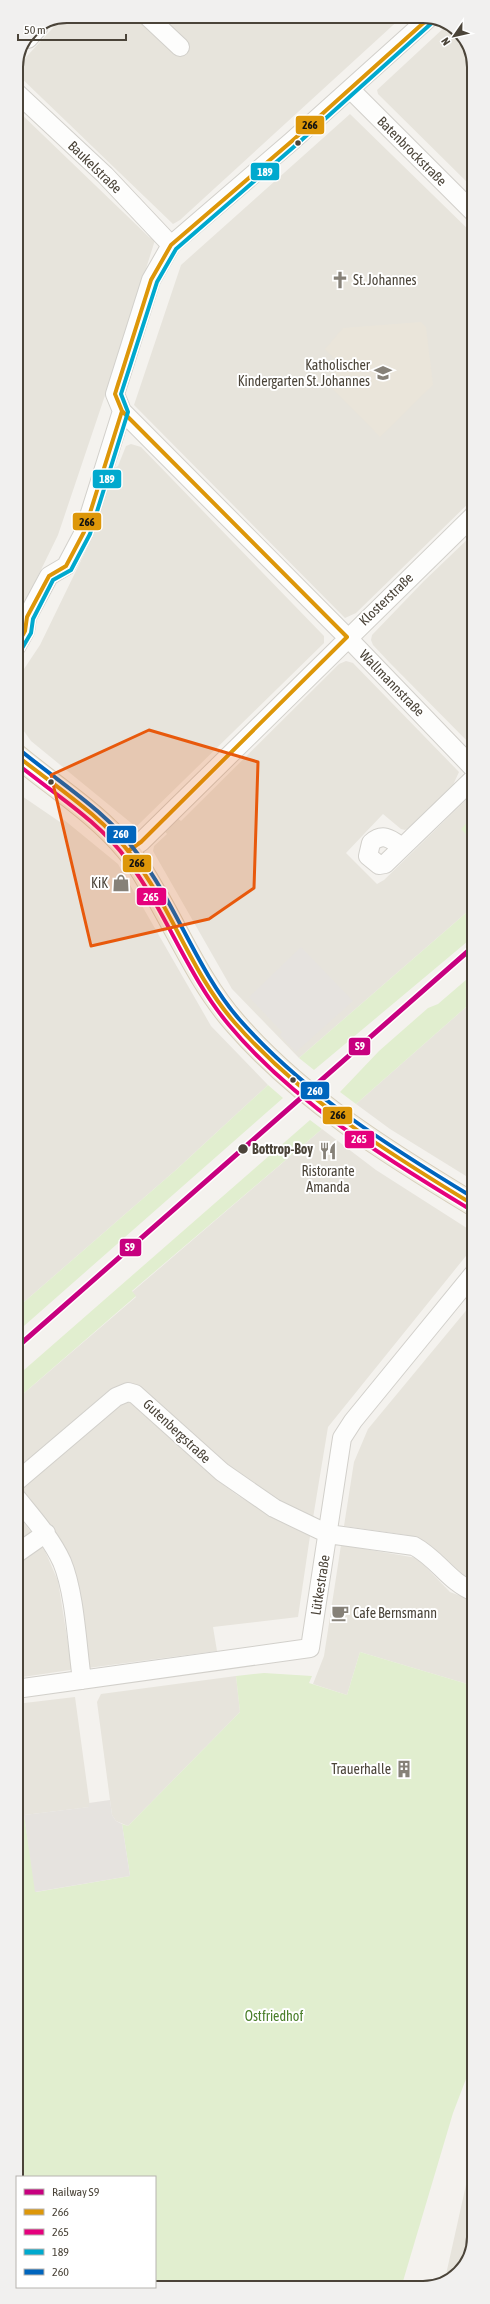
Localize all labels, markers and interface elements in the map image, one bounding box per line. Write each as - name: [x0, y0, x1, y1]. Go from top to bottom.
- scale bar: [18, 16, 126, 42]
- north arrow: [434, 16, 474, 56]
- text: 50 m: [24, 23, 46, 37]
- text: N: [439, 36, 453, 48]
- street label: Batenbrockstraße: [374, 113, 450, 189]
- line badge: 266: [295, 115, 325, 135]
- text: 266: [302, 119, 318, 131]
- street label: Baukelstraße: [65, 138, 125, 196]
- unlabelled marker: [293, 138, 303, 148]
- line badge: 189: [250, 162, 280, 181]
- text: 189: [257, 166, 273, 178]
- church icon: St. Johannes: [330, 270, 350, 290]
- place label: St. Johannes: [353, 272, 417, 288]
- place label: Katholischer Kindergarten St. Johannes: [238, 357, 371, 389]
- school or university icon: Katholischer Kindergarten St. Johannes: [373, 363, 393, 383]
- line badge: 189: [92, 469, 122, 489]
- text: 189: [99, 473, 115, 485]
- line badge: 266: [72, 512, 102, 531]
- text: 266: [79, 516, 95, 528]
- street label: Klosterstraße: [356, 569, 416, 629]
- street label: Wallmannstraße: [356, 646, 428, 720]
- unlabelled marker: [46, 777, 56, 787]
- line badge: 260: [106, 825, 137, 844]
- text: 260: [113, 828, 129, 840]
- line badge: 266: [122, 854, 152, 873]
- text: 266: [129, 857, 145, 869]
- shop icon: KiK: [111, 873, 131, 893]
- place label: KiK: [91, 875, 108, 891]
- line badge: 265: [136, 887, 167, 906]
- text: 265: [143, 891, 159, 903]
- line badge: S9: [348, 1037, 371, 1056]
- text: S9: [355, 1040, 365, 1052]
- unlabelled marker: [288, 1075, 298, 1085]
- line badge: 260: [300, 1081, 330, 1100]
- text: 260: [307, 1085, 323, 1097]
- line badge: 266: [322, 1106, 353, 1125]
- text: 266: [330, 1109, 346, 1121]
- line badge: 265: [344, 1130, 375, 1149]
- text: 265: [351, 1133, 367, 1145]
- place label: Bottrop-Boy: [252, 1141, 313, 1157]
- restaurant icon: Ristorante Amanda: [318, 1141, 338, 1161]
- marker: Bottrop-Boy: [236, 1142, 250, 1156]
- place label: Ristorante Amanda: [301, 1163, 355, 1195]
- line badge: S9: [119, 1238, 142, 1257]
- text: S9: [125, 1241, 135, 1253]
- street label: Gutenbergstraße: [140, 1396, 214, 1466]
- street label: Lütkestraße: [307, 1554, 333, 1616]
- cafe icon: Cafe Bernsmann: [330, 1603, 350, 1623]
- place label: Cafe Bernsmann: [353, 1605, 437, 1621]
- building icon: Trauerhalle: [394, 1759, 414, 1779]
- place label: Trauerhalle: [331, 1761, 391, 1777]
- park label: Ostfriedhof: [245, 2008, 303, 2024]
- legend: [16, 2176, 156, 2288]
- text: Railway S9: [52, 2185, 100, 2199]
- text: 266: [52, 2205, 69, 2219]
- text: 265: [52, 2225, 69, 2239]
- text: 189: [52, 2245, 69, 2259]
- text: 260: [52, 2265, 69, 2279]

